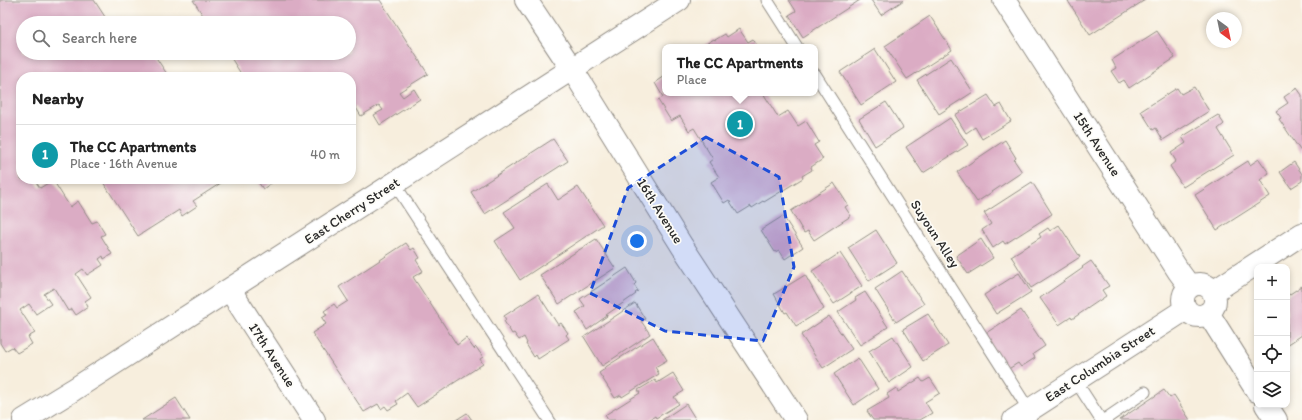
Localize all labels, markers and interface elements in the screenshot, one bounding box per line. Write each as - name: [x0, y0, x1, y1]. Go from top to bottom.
- north arrow: [1206, 12, 1242, 48]
- search box: [16, 16, 356, 60]
- icon: search: [30, 27, 52, 49]
- text: Search here: [62, 29, 137, 47]
- popup: [662, 44, 818, 96]
- text: The CC Apartments: [677, 54, 803, 72]
- text: Place: [677, 72, 707, 87]
- text: Nearby: [32, 88, 84, 108]
- street label: 15th Avenue: [1070, 108, 1124, 180]
- pin: 1: [727, 109, 753, 139]
- text: The CC Apartments: [70, 138, 196, 156]
- text: 1: [42, 147, 48, 162]
- text: 40 m: [310, 147, 340, 162]
- text: Place · 16th Avenue: [70, 156, 178, 171]
- street label: East Cherry Street: [301, 174, 403, 248]
- street label: 16th Avenue: [633, 175, 687, 247]
- street label: Suyoun Alley: [907, 197, 964, 272]
- your location: [627, 231, 647, 251]
- map controls: [1254, 264, 1290, 408]
- button: +: [1254, 264, 1290, 300]
- button: −: [1254, 300, 1290, 336]
- street label: 17th Avenue: [245, 320, 299, 391]
- street label: East Columbia Street: [1042, 322, 1158, 406]
- button: locate: [1254, 336, 1290, 372]
- button: layers: [1254, 372, 1290, 408]

